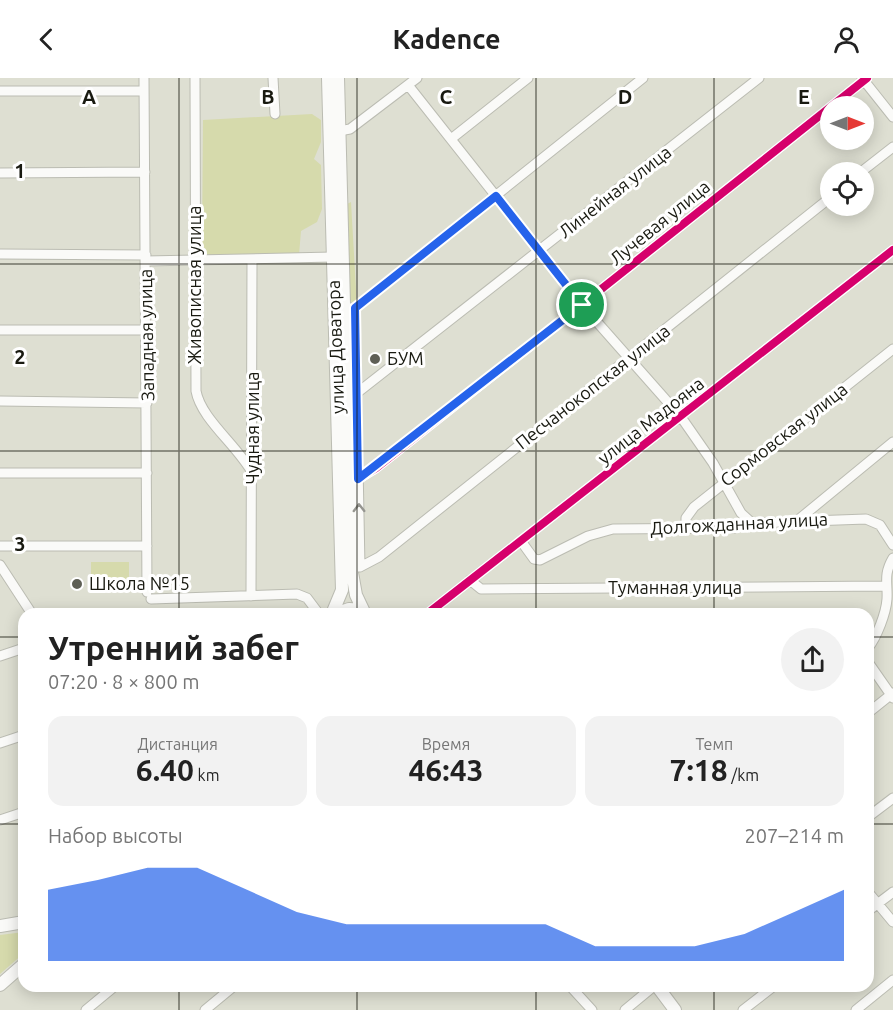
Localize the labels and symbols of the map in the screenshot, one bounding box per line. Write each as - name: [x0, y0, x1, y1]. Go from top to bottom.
- text: A: [82, 85, 96, 108]
- text: B: [261, 85, 275, 108]
- text: C: [440, 85, 453, 108]
- text: D: [618, 85, 632, 108]
- text: E: [798, 85, 810, 108]
- north arrow: [820, 96, 874, 150]
- street label: Линейная улица: [554, 141, 675, 241]
- text: 1: [14, 159, 26, 182]
- street label: Лучевая улица: [605, 176, 713, 269]
- street label: Живописная улица: [184, 206, 204, 364]
- street label: Западная улица: [135, 269, 157, 401]
- pin: [556, 279, 607, 330]
- street label: улица Доватора: [323, 280, 347, 414]
- street label: Песчанокопская улица: [511, 320, 673, 453]
- text: 2: [14, 345, 26, 368]
- place label: БУМ: [387, 348, 424, 368]
- marker: БУМ: [368, 352, 382, 366]
- street label: Чудная улица: [242, 372, 262, 484]
- street label: улица Мадояна: [593, 373, 707, 468]
- street label: Сормовская улица: [716, 378, 851, 490]
- one-way arrow: [353, 504, 365, 513]
- street label: Долгожданная улица: [650, 508, 828, 538]
- text: 3: [14, 532, 26, 555]
- place label: Школа №15: [89, 573, 190, 593]
- marker: Школа №15: [70, 577, 84, 591]
- street label: Туманная улица: [608, 577, 742, 597]

